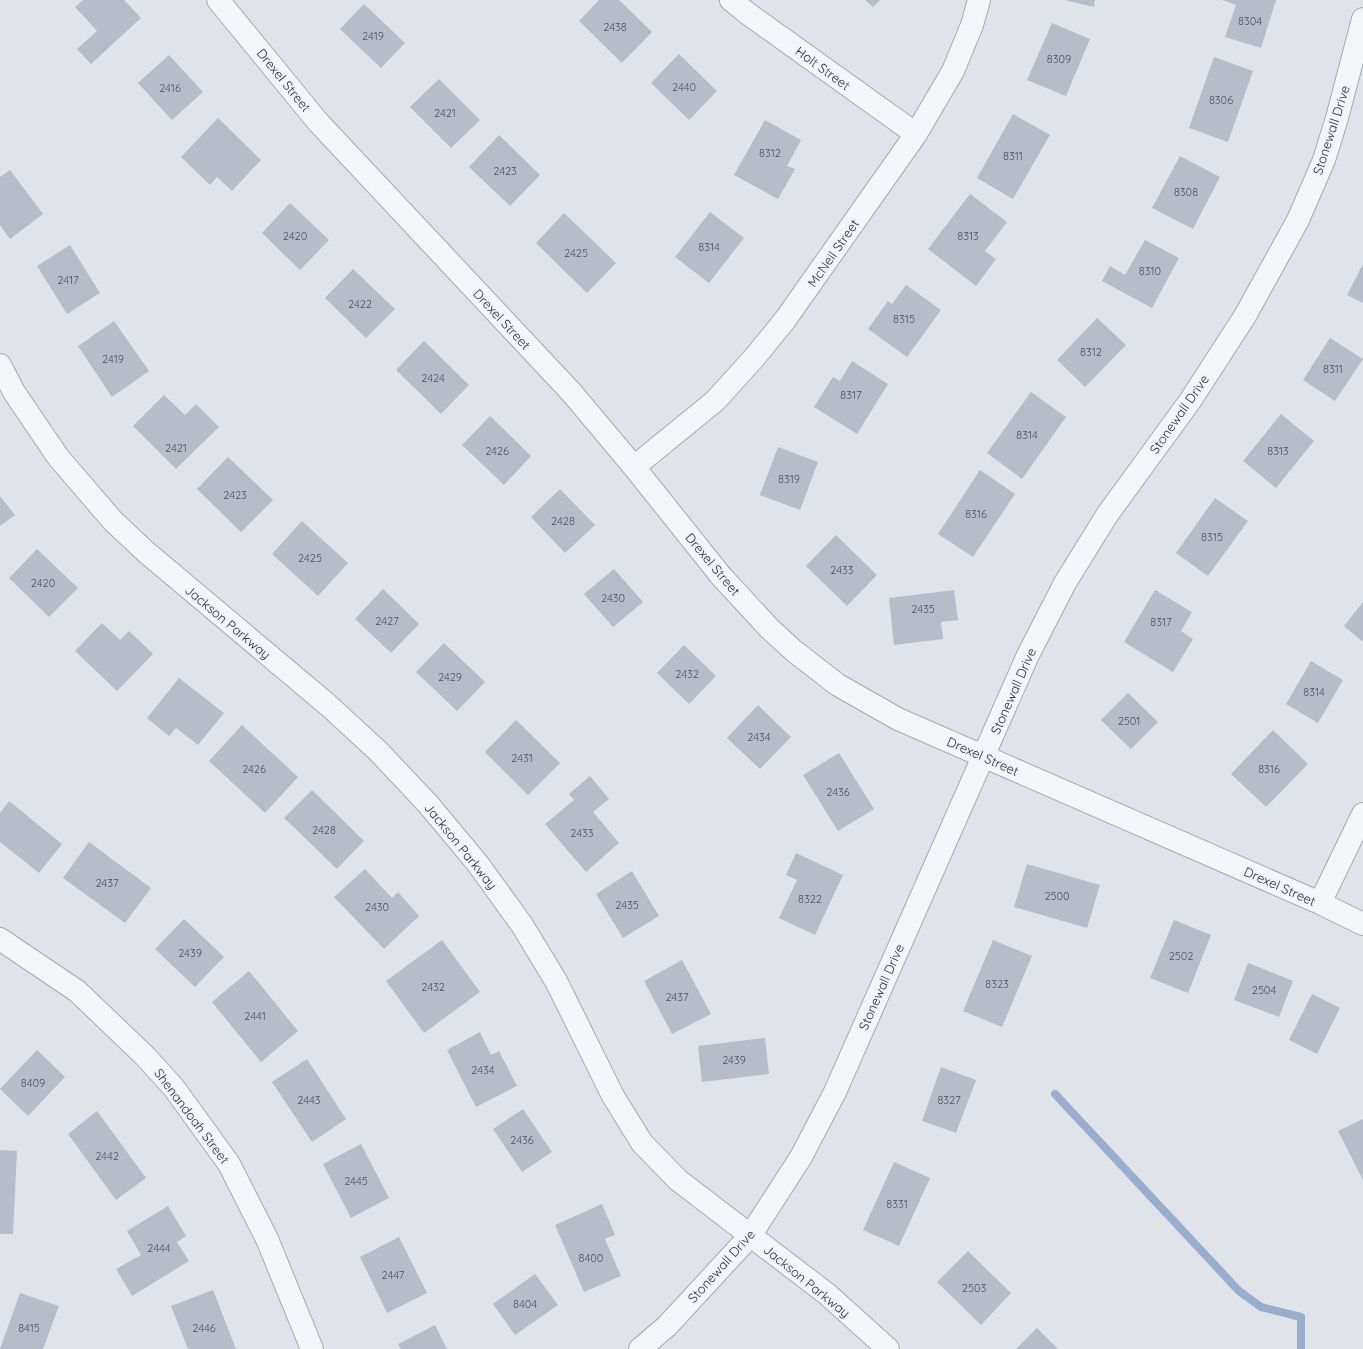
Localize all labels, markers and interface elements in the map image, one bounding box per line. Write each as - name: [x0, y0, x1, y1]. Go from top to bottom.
- house number: 8304: [1238, 14, 1262, 28]
- house number: 2438: [603, 20, 627, 34]
- house number: 2419: [362, 29, 384, 43]
- street label: Holt Street: [793, 43, 853, 93]
- street label: Drexel Street: [254, 45, 314, 115]
- house number: 8309: [1047, 52, 1071, 66]
- house number: 2440: [672, 80, 696, 94]
- house number: 2416: [159, 81, 181, 95]
- street label: Stonewall Drive: [1309, 83, 1353, 177]
- house number: 8306: [1209, 93, 1233, 107]
- house number: 2421: [434, 106, 456, 120]
- house number: 8312: [759, 146, 781, 160]
- house number: 8311: [1003, 149, 1023, 163]
- house number: 2423: [493, 164, 517, 178]
- house number: 8308: [1174, 185, 1198, 199]
- street label: McNeil Street: [804, 216, 862, 290]
- house number: 2420: [283, 229, 307, 243]
- house number: 8313: [957, 229, 979, 243]
- house number: 8314: [698, 240, 720, 254]
- house number: 2425: [564, 246, 588, 260]
- house number: 8310: [1139, 264, 1161, 278]
- house number: 2417: [57, 273, 79, 287]
- street label: Drexel Street: [470, 285, 534, 353]
- house number: 2422: [348, 297, 372, 311]
- house number: 8315: [893, 312, 915, 326]
- house number: 8312: [1080, 345, 1102, 359]
- house number: 2419: [102, 352, 124, 366]
- house number: 8311: [1323, 362, 1343, 376]
- house number: 2424: [421, 371, 445, 385]
- street label: Stonewall Drive: [1146, 371, 1212, 457]
- house number: 8317: [840, 388, 862, 402]
- house number: 8314: [1016, 428, 1038, 442]
- house number: 2421: [165, 441, 187, 455]
- house number: 2426: [485, 444, 509, 458]
- house number: 8313: [1267, 444, 1289, 458]
- house number: 8319: [778, 472, 800, 486]
- house number: 2423: [223, 488, 247, 502]
- house number: 8316: [965, 507, 987, 521]
- house number: 2428: [551, 514, 575, 528]
- street label: Drexel Street: [682, 529, 744, 599]
- house number: 8315: [1201, 530, 1223, 544]
- house number: 2425: [298, 551, 322, 565]
- house number: 2433: [830, 563, 854, 577]
- house number: 2420: [31, 576, 55, 590]
- street label: Jackson Parkway: [182, 582, 274, 662]
- house number: 2430: [601, 591, 625, 605]
- house number: 2435: [911, 602, 935, 616]
- house number: 2427: [375, 614, 399, 628]
- house number: 8317: [1150, 615, 1172, 629]
- street label: Stonewall Drive: [987, 645, 1039, 737]
- house number: 2432: [675, 667, 699, 681]
- house number: 2429: [438, 670, 462, 684]
- house number: 8314: [1303, 685, 1325, 699]
- house number: 2501: [1118, 714, 1140, 728]
- house number: 2434: [747, 730, 771, 744]
- street label: Drexel Street: [945, 733, 1021, 779]
- house number: 2431: [511, 751, 533, 765]
- house number: 2426: [242, 762, 266, 776]
- house number: 8316: [1258, 762, 1280, 776]
- house number: 2436: [826, 785, 850, 799]
- street label: Jackson Parkway: [421, 800, 501, 892]
- house number: 2428: [312, 823, 336, 837]
- house number: 2433: [570, 826, 594, 840]
- street label: Drexel Street: [1242, 863, 1318, 909]
- house number: 2437: [95, 876, 119, 890]
- house number: 2500: [1044, 889, 1070, 903]
- house number: 8322: [798, 892, 822, 906]
- house number: 2435: [615, 898, 639, 912]
- house number: 2430: [365, 900, 389, 914]
- street label: Stonewall Drive: [855, 941, 907, 1033]
- house number: 2439: [178, 946, 202, 960]
- house number: 2502: [1169, 949, 1193, 963]
- house number: 8323: [985, 977, 1009, 991]
- house number: 2432: [421, 980, 445, 994]
- house number: 2504: [1252, 983, 1276, 997]
- house number: 2437: [665, 990, 689, 1004]
- house number: 2441: [244, 1009, 266, 1023]
- house number: 2439: [722, 1053, 746, 1067]
- house number: 2434: [471, 1063, 495, 1077]
- street label: Shenandoah Street: [151, 1065, 233, 1167]
- house number: 8409: [21, 1076, 45, 1090]
- house number: 2443: [297, 1093, 321, 1107]
- house number: 8327: [937, 1093, 961, 1107]
- house number: 2436: [510, 1133, 534, 1147]
- house number: 2442: [95, 1149, 119, 1163]
- house number: 2445: [344, 1174, 368, 1188]
- house number: 8331: [886, 1197, 908, 1211]
- street label: Stonewall Drive: [684, 1226, 758, 1306]
- house number: 2444: [147, 1241, 171, 1255]
- street label: Jackson Parkway: [761, 1241, 853, 1321]
- house number: 8400: [579, 1251, 603, 1265]
- house number: 2447: [382, 1268, 405, 1282]
- house number: 2503: [962, 1281, 986, 1295]
- house number: 8404: [513, 1297, 537, 1311]
- house number: 8415: [18, 1321, 40, 1335]
- house number: 2446: [192, 1321, 216, 1335]

